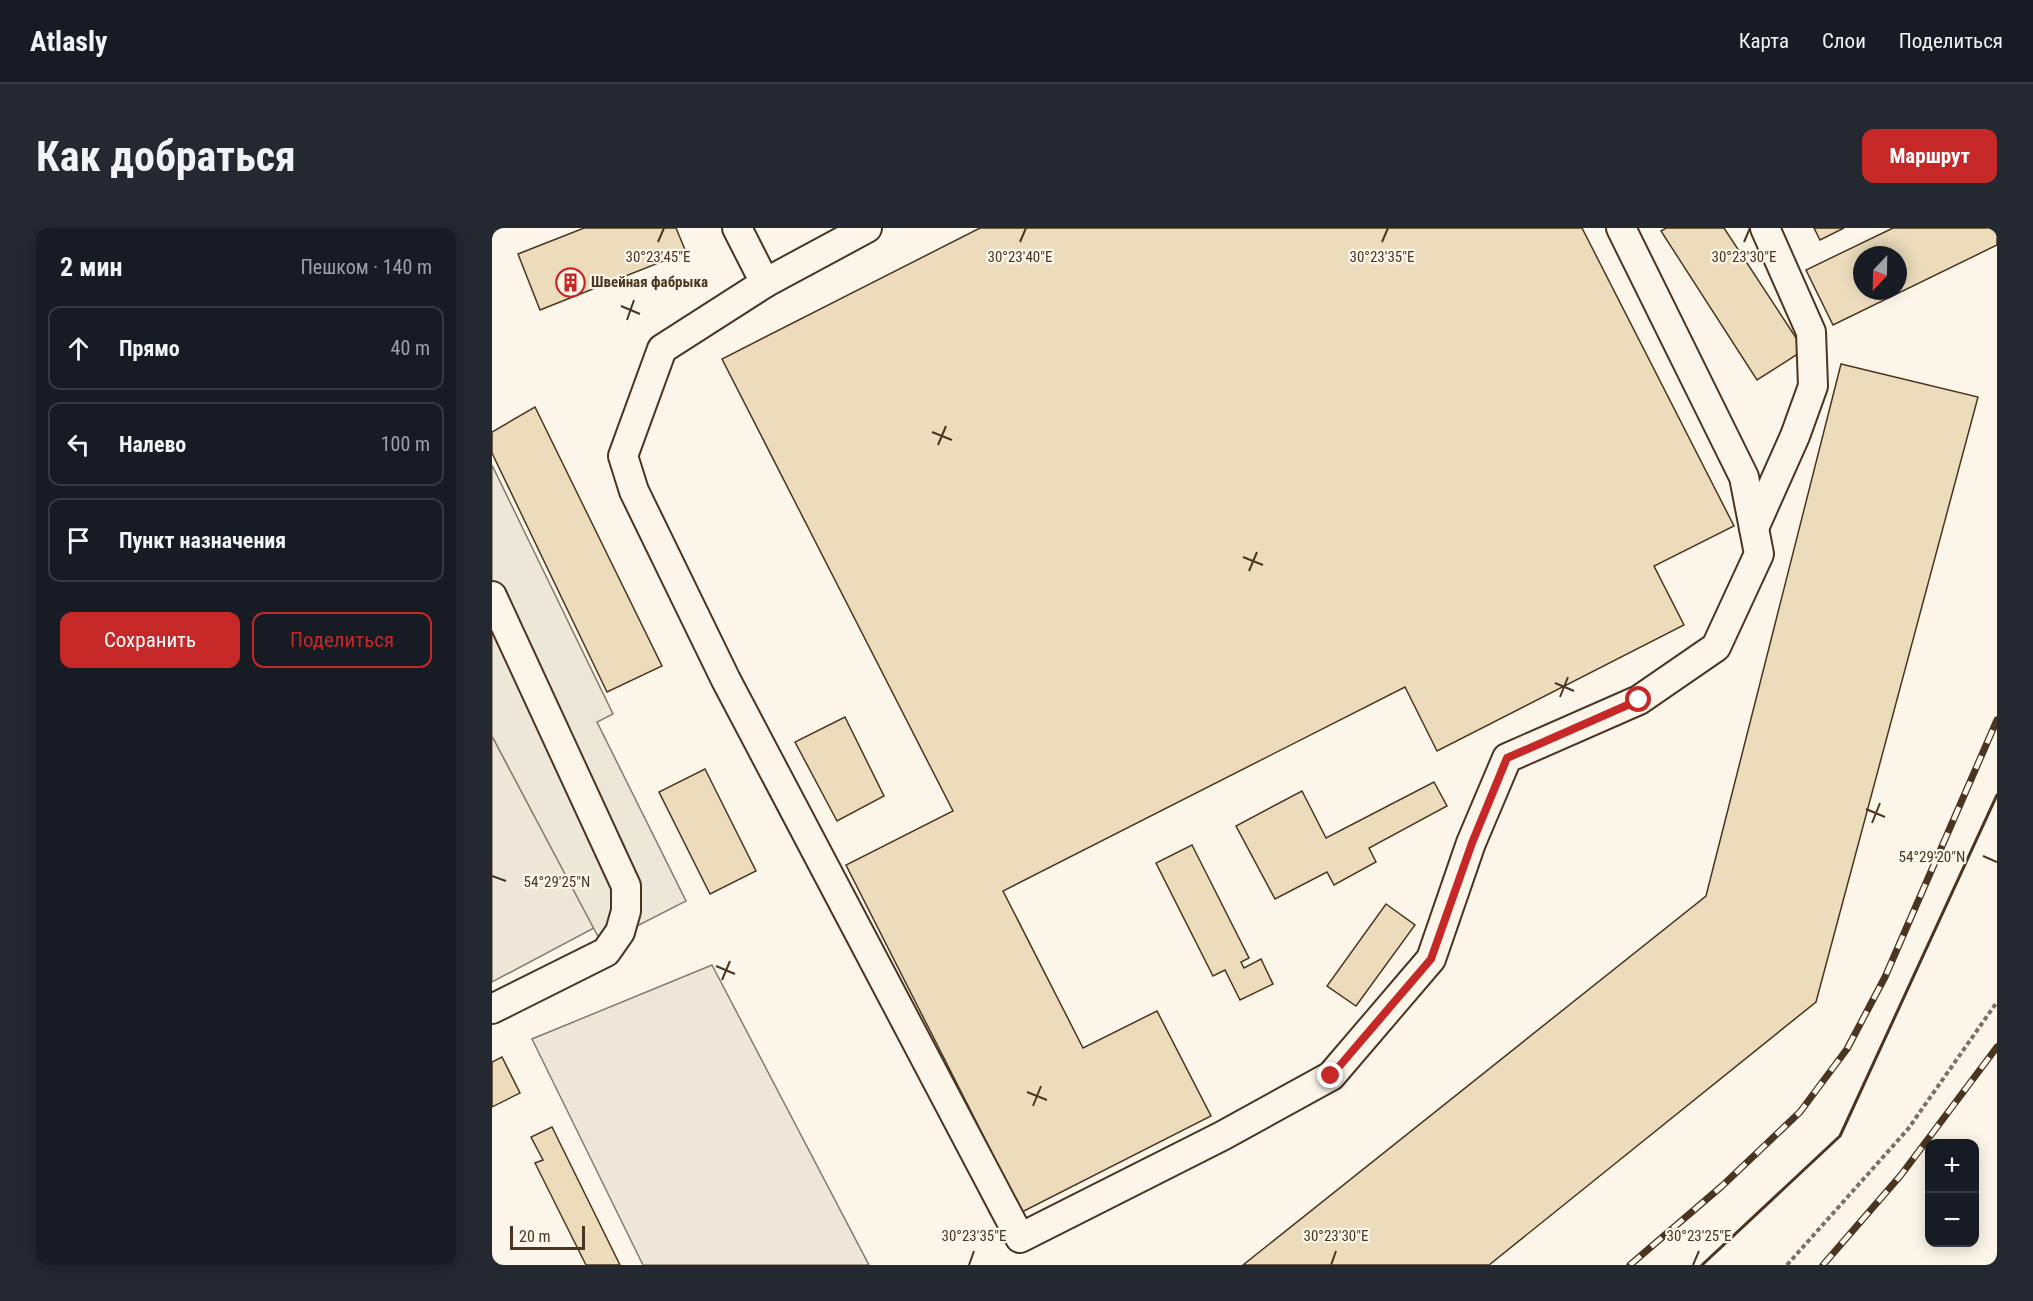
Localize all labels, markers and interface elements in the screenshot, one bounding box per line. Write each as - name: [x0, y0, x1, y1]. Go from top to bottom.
- text: Atlasly: [30, 25, 108, 58]
- text: Карта: [1739, 29, 1789, 53]
- text: Слои: [1822, 29, 1866, 53]
- text: Поделиться: [1899, 29, 2003, 53]
- button: Маршрут: [1862, 129, 1997, 183]
- text: Как добраться: [36, 132, 296, 181]
- north arrow: [1853, 246, 1907, 300]
- text: 30°23'45"E: [626, 248, 690, 266]
- text: 30°23'40"E: [988, 248, 1052, 266]
- text: 30°23'35"E: [1350, 248, 1414, 266]
- text: 30°23'30"E: [1712, 248, 1776, 266]
- text: 2 мин: [60, 252, 122, 282]
- text: Пешком · 140 m: [300, 255, 432, 279]
- building icon: Швейная фабрыка: [554, 266, 586, 298]
- place label: Швейная фабрыка: [591, 273, 708, 291]
- icon: ahead: [62, 332, 95, 365]
- text: Прямо: [119, 336, 180, 361]
- text: 40 m: [391, 336, 430, 360]
- icon: left: [62, 428, 95, 461]
- text: Налево: [119, 432, 186, 457]
- text: 100 m: [381, 432, 430, 456]
- icon: arrive: [62, 524, 95, 557]
- text: Пункт назначения: [119, 528, 286, 553]
- button: Сохранить: [60, 612, 240, 668]
- button: Поделиться: [252, 612, 432, 668]
- route start: [1625, 686, 1651, 712]
- text: 54°29'20"N: [1899, 848, 1965, 866]
- text: 54°29'25"N: [524, 873, 590, 891]
- route end: [1317, 1062, 1343, 1088]
- map controls: [1925, 1139, 1979, 1247]
- button: +: [1925, 1139, 1979, 1193]
- button: −: [1925, 1193, 1979, 1247]
- scale bar: [510, 1223, 585, 1250]
- text: 20 m: [519, 1227, 551, 1246]
- text: 30°23'35"E: [942, 1227, 1006, 1245]
- text: 30°23'30"E: [1304, 1227, 1368, 1245]
- text: 30°23'25"E: [1667, 1227, 1731, 1245]

